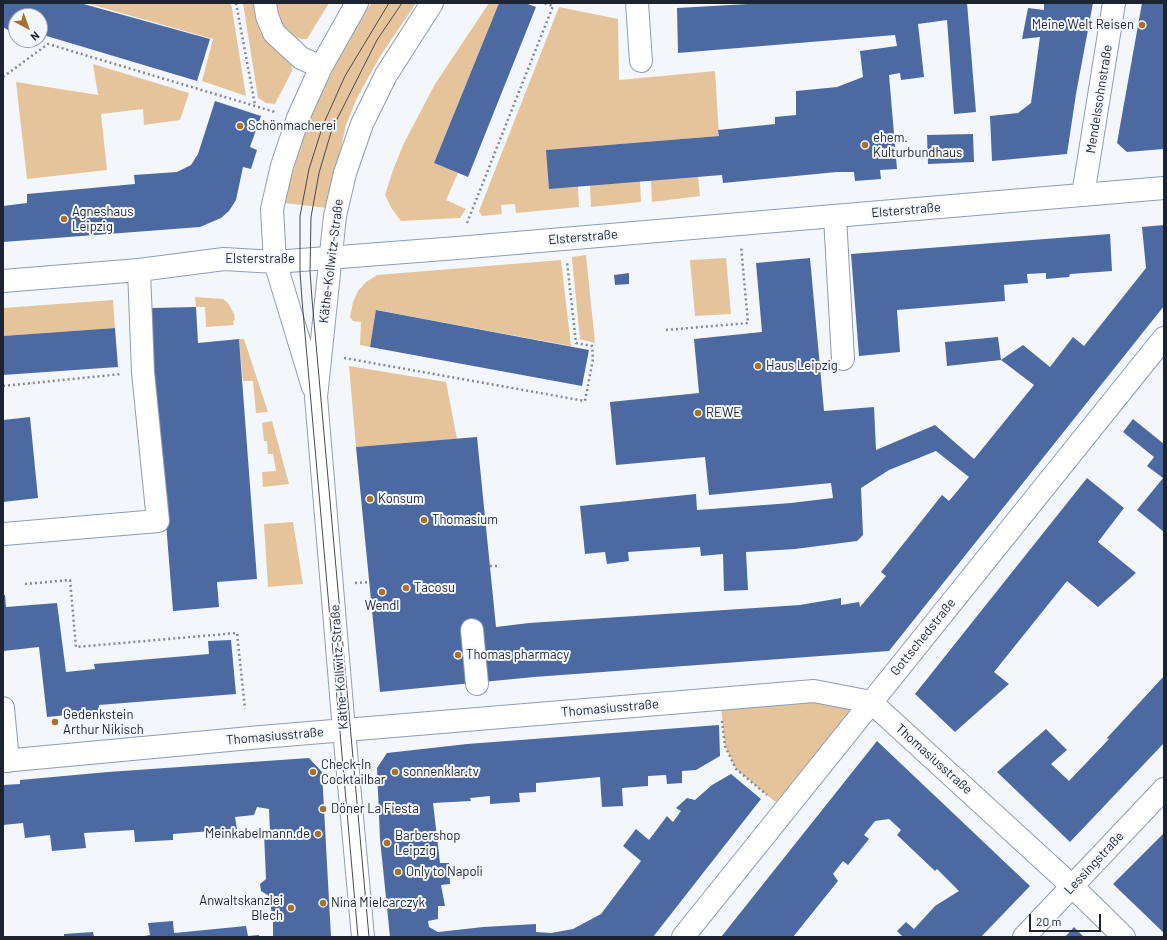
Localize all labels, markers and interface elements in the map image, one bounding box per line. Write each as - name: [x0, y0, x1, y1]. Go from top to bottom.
- north arrow: [8, 8, 48, 48]
- place label: Meine Welt Reisen: [1032, 17, 1134, 33]
- marker: Meine Welt Reisen: [1137, 20, 1147, 30]
- text: N: [29, 29, 43, 44]
- street label: Mendelssohnstraße: [1083, 43, 1115, 155]
- place label: Schönmacherei: [248, 118, 336, 134]
- marker: Schönmacherei: [235, 121, 245, 131]
- place label: ehem. Kulturbundhaus: [873, 130, 962, 161]
- marker: ehem. Kulturbundhaus: [860, 140, 870, 150]
- street label: Käthe-Kollwitz-Straße: [316, 198, 346, 324]
- street label: Elsterstraße: [871, 199, 941, 221]
- place label: Agneshaus Leipzig: [72, 204, 133, 235]
- marker: Agneshaus Leipzig: [59, 214, 69, 224]
- street label: Elsterstraße: [548, 226, 618, 248]
- street label: Elsterstraße: [225, 251, 295, 267]
- place label: Haus Leipzig: [766, 358, 838, 374]
- marker: Haus Leipzig: [753, 361, 763, 371]
- place label: REWE: [706, 405, 741, 421]
- marker: REWE: [693, 408, 703, 418]
- place label: Konsum: [378, 491, 424, 507]
- marker: Konsum: [365, 494, 375, 504]
- place label: Thomasium: [432, 512, 498, 528]
- marker: Thomasium: [419, 515, 429, 525]
- place label: Tacosu: [414, 580, 455, 596]
- marker: Tacosu: [401, 583, 411, 593]
- marker: Wendl: [377, 587, 387, 597]
- street label: Gottschedstraße: [887, 595, 959, 679]
- place label: Wendl: [365, 598, 399, 614]
- street label: Käthe-Kollwitz-Straße: [327, 604, 351, 730]
- place label: Thomas pharmacy: [466, 647, 569, 663]
- marker: Thomas pharmacy: [453, 650, 463, 660]
- street label: Thomasiusstraße: [561, 696, 659, 720]
- place label: Gedenkstein Arthur Nikisch: [63, 707, 144, 738]
- marker: Gedenkstein Arthur Nikisch: [50, 717, 60, 727]
- street label: Thomasiusstraße: [892, 720, 976, 798]
- street label: Thomasiusstraße: [226, 724, 324, 748]
- place label: Check-In Cocktailbar: [321, 757, 385, 788]
- place label: sonnenklar.tv: [403, 764, 479, 780]
- marker: Check-In Cocktailbar: [308, 767, 318, 777]
- marker: sonnenklar.tv: [390, 767, 400, 777]
- place label: Döner La Fiesta: [331, 801, 419, 817]
- marker: Döner La Fiesta: [318, 804, 328, 814]
- place label: Meinkabelmann.de: [205, 826, 310, 842]
- place label: Barbershop Leipzig: [395, 828, 461, 859]
- street label: Lessingstraße: [1061, 828, 1127, 898]
- marker: Meinkabelmann.de: [313, 829, 323, 839]
- marker: Barbershop Leipzig: [382, 838, 392, 848]
- place label: Only to Napoli: [406, 864, 483, 880]
- marker: Only to Napoli: [393, 867, 403, 877]
- place label: Anwaltskanzlei Blech: [199, 893, 283, 924]
- place label: Nina Mielcarczyk: [331, 895, 425, 911]
- marker: Nina Mielcarczyk: [318, 898, 328, 908]
- marker: Anwaltskanzlei Blech: [286, 903, 296, 913]
- scale bar: [1031, 906, 1103, 932]
- text: 20 m: [1036, 914, 1062, 928]

